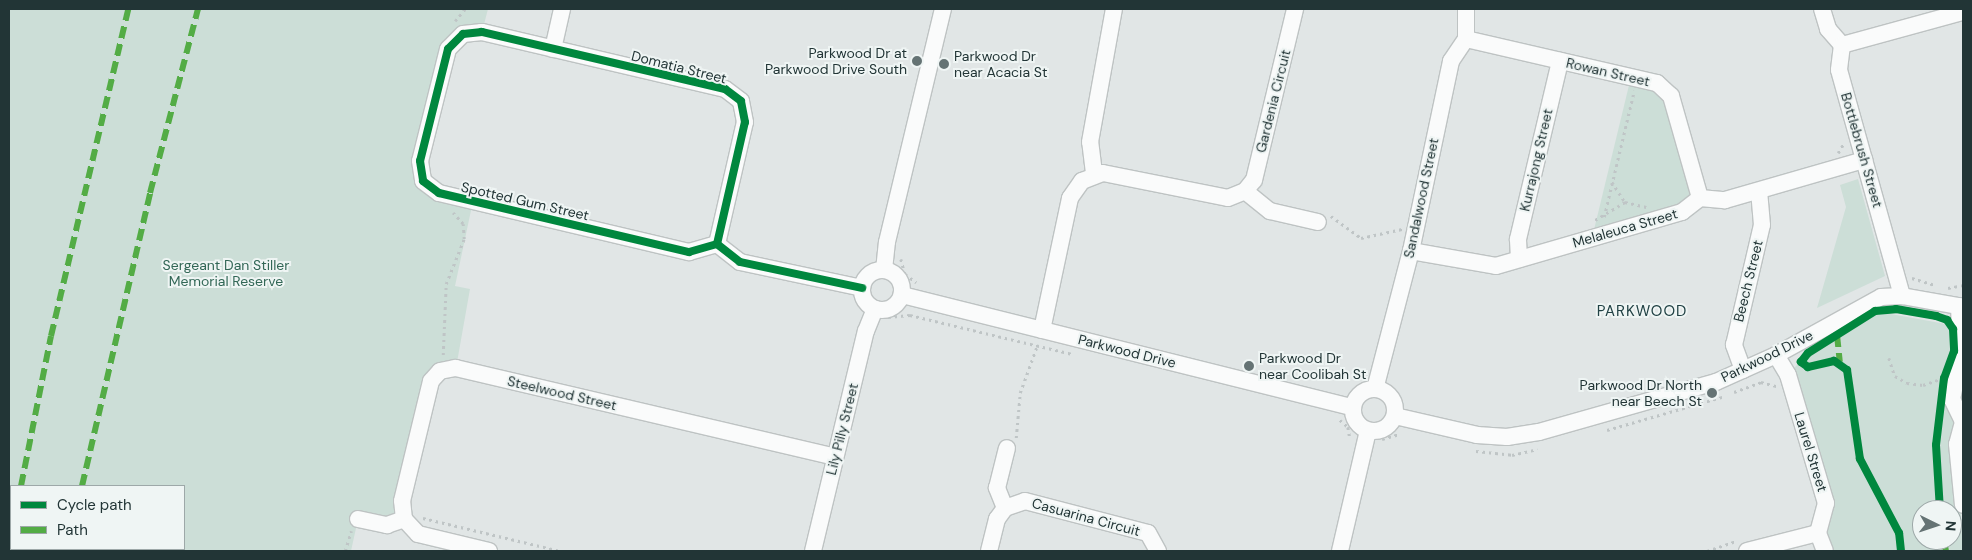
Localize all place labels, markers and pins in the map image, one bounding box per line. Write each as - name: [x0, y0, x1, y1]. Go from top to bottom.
- place label: Parkwood Dr at Parkwood Drive South: [765, 45, 907, 78]
- place label: Parkwood Dr near Acacia St: [954, 48, 1047, 80]
- marker: Parkwood Dr at Parkwood Drive South: [911, 55, 923, 67]
- marker: Parkwood Dr near Acacia St: [938, 58, 950, 70]
- place label: Parkwood Dr near Coolibah St: [1259, 350, 1366, 382]
- marker: Parkwood Dr near Coolibah St: [1243, 360, 1255, 372]
- place label: Parkwood Dr North near Beech St: [1580, 377, 1702, 410]
- marker: Parkwood Dr North near Beech St: [1706, 387, 1718, 399]

